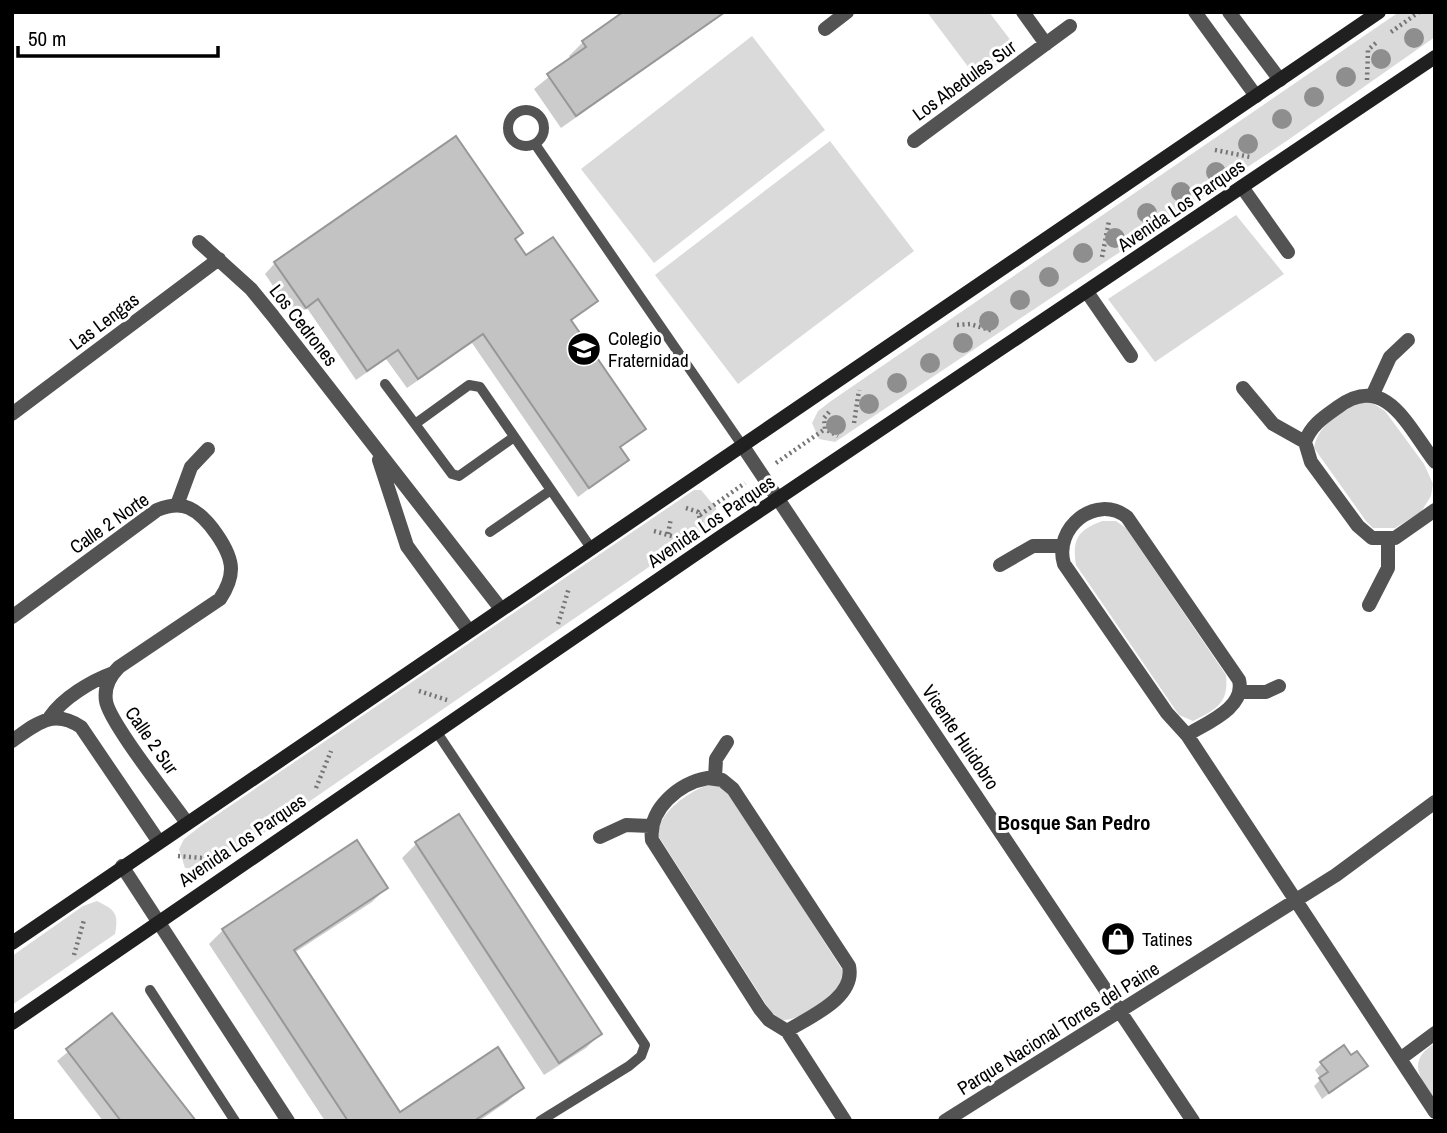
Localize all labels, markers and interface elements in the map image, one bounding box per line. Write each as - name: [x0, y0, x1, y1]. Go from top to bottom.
- scale bar: [18, 14, 217, 58]
- text: 50 m: [28, 24, 66, 53]
- street label: Los Abedules Sur: [907, 33, 1022, 126]
- street label: Avenida Los Parques: [1111, 153, 1250, 258]
- street label: Los Cedrones: [264, 279, 344, 371]
- street label: Las Lengas: [64, 286, 144, 356]
- place label: Colegio Fraternidad: [608, 325, 689, 373]
- school or university icon: Colegio Fraternidad: [565, 330, 603, 368]
- street label: Avenida Los Parques: [641, 469, 780, 574]
- street label: Calle 2 Norte: [64, 486, 154, 560]
- street label: Vicente Huidobro: [916, 680, 1006, 794]
- street label: Calle 2 Sur: [119, 701, 185, 780]
- street label: Avenida Los Parques: [172, 788, 311, 893]
- district label: Bosque San Pedro: [997, 808, 1151, 837]
- shop icon: Tatines: [1099, 920, 1137, 958]
- place label: Tatines: [1142, 926, 1193, 952]
- street label: Parque Nacional Torres del Paine: [952, 955, 1164, 1101]

